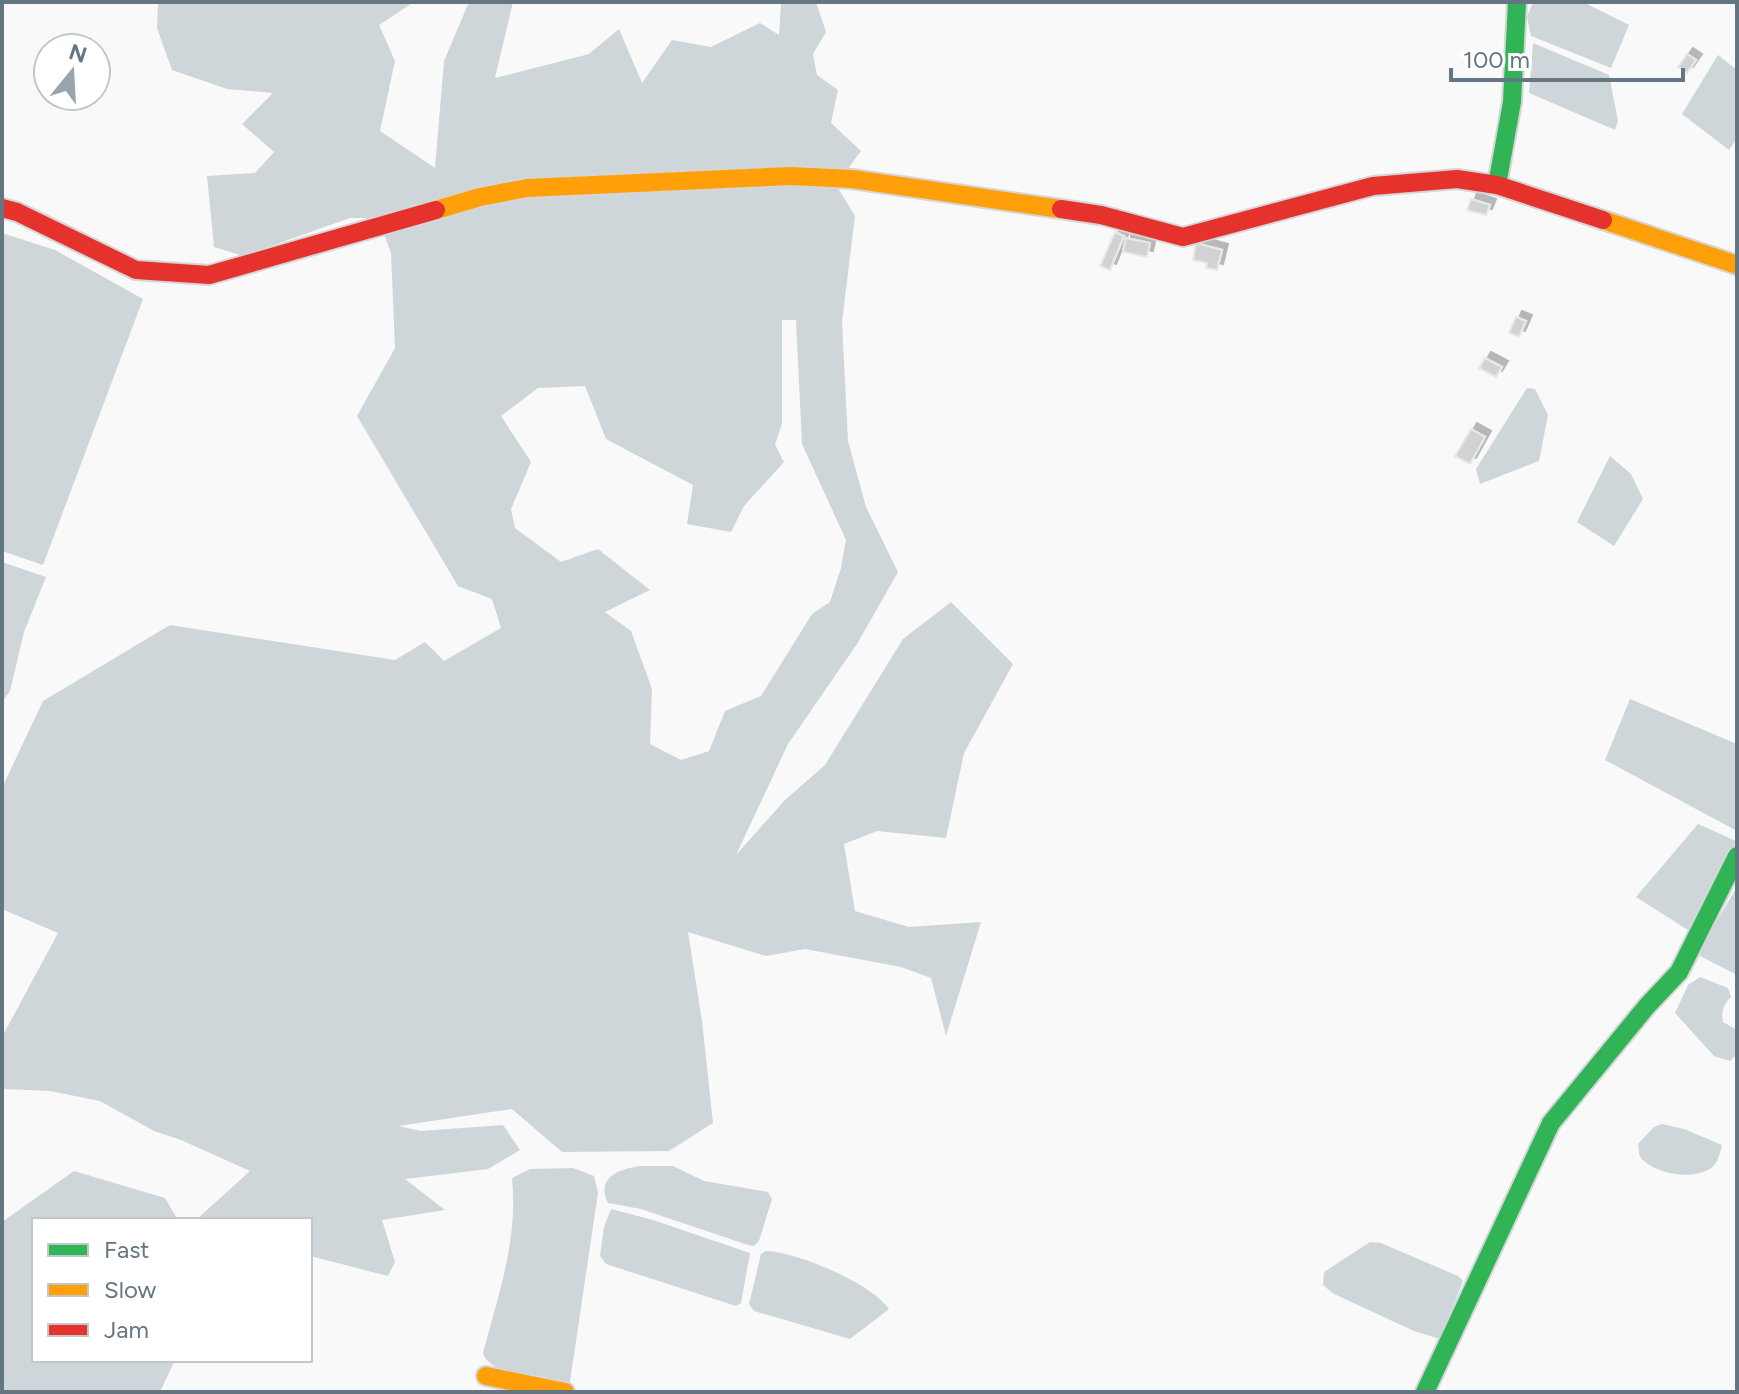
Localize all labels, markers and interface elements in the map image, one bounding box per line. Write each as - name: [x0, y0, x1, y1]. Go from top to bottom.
- north arrow: [32, 32, 112, 112]
- scale bar: [1451, 32, 1683, 82]
- text: N: [66, 38, 90, 69]
- text: 100 m: [1463, 45, 1530, 74]
- legend: [32, 1218, 312, 1362]
- text: Fast: [104, 1235, 149, 1264]
- text: Slow: [104, 1275, 157, 1304]
- text: Jam: [104, 1315, 149, 1344]

